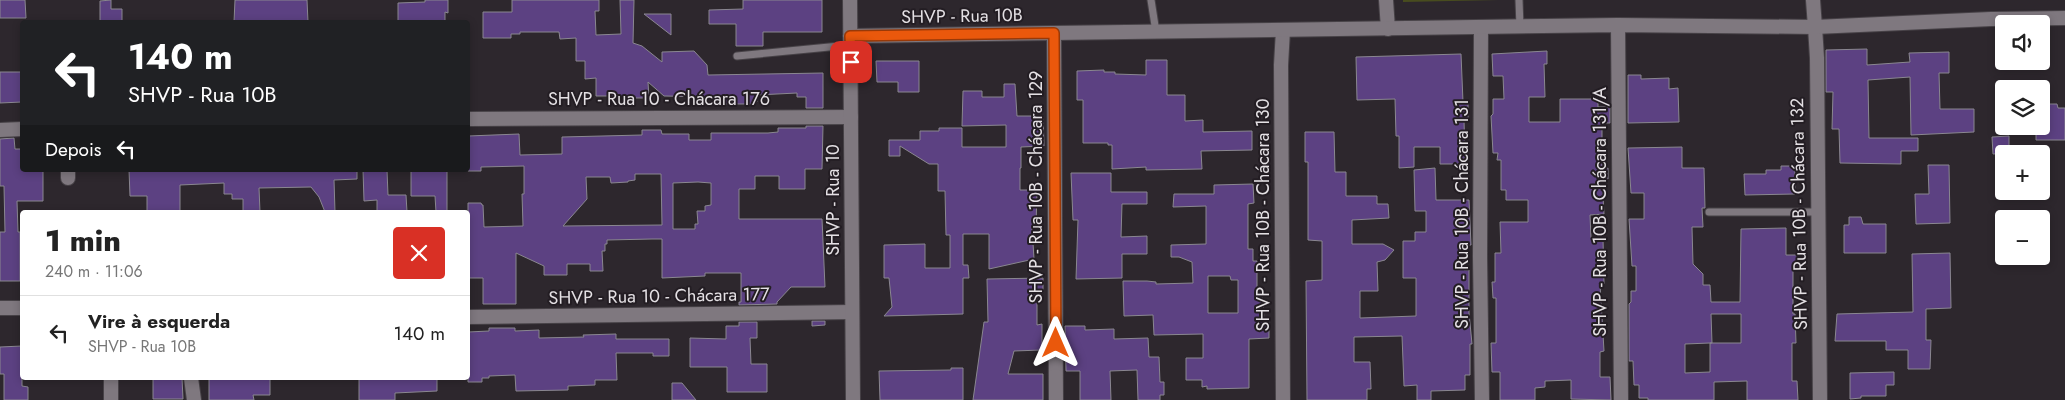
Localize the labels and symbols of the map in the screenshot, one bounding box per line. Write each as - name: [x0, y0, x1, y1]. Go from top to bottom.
- street label: SHVP - Rua 10B: [901, 2, 1023, 30]
- pin: [830, 41, 872, 83]
- street label: SHVP - Rua 10B - Chácara 129: [1023, 71, 1049, 303]
- street label: SHVP - Rua 10 - Chácara 176: [548, 86, 770, 112]
- street label: SHVP - Rua 10B - Chácara 131/A: [1587, 87, 1613, 337]
- street label: SHVP - Rua 10B - Chácara 130: [1250, 98, 1276, 331]
- street label: SHVP - Rua 10B - Chácara 132: [1784, 98, 1814, 330]
- street label: SHVP - Rua 10B - Chácara 131: [1449, 99, 1475, 329]
- street label: SHVP - Rua 10: [820, 144, 846, 256]
- street label: SHVP - Rua 10 - Chácara 177: [548, 281, 770, 311]
- position arrow: [1029, 316, 1081, 368]

